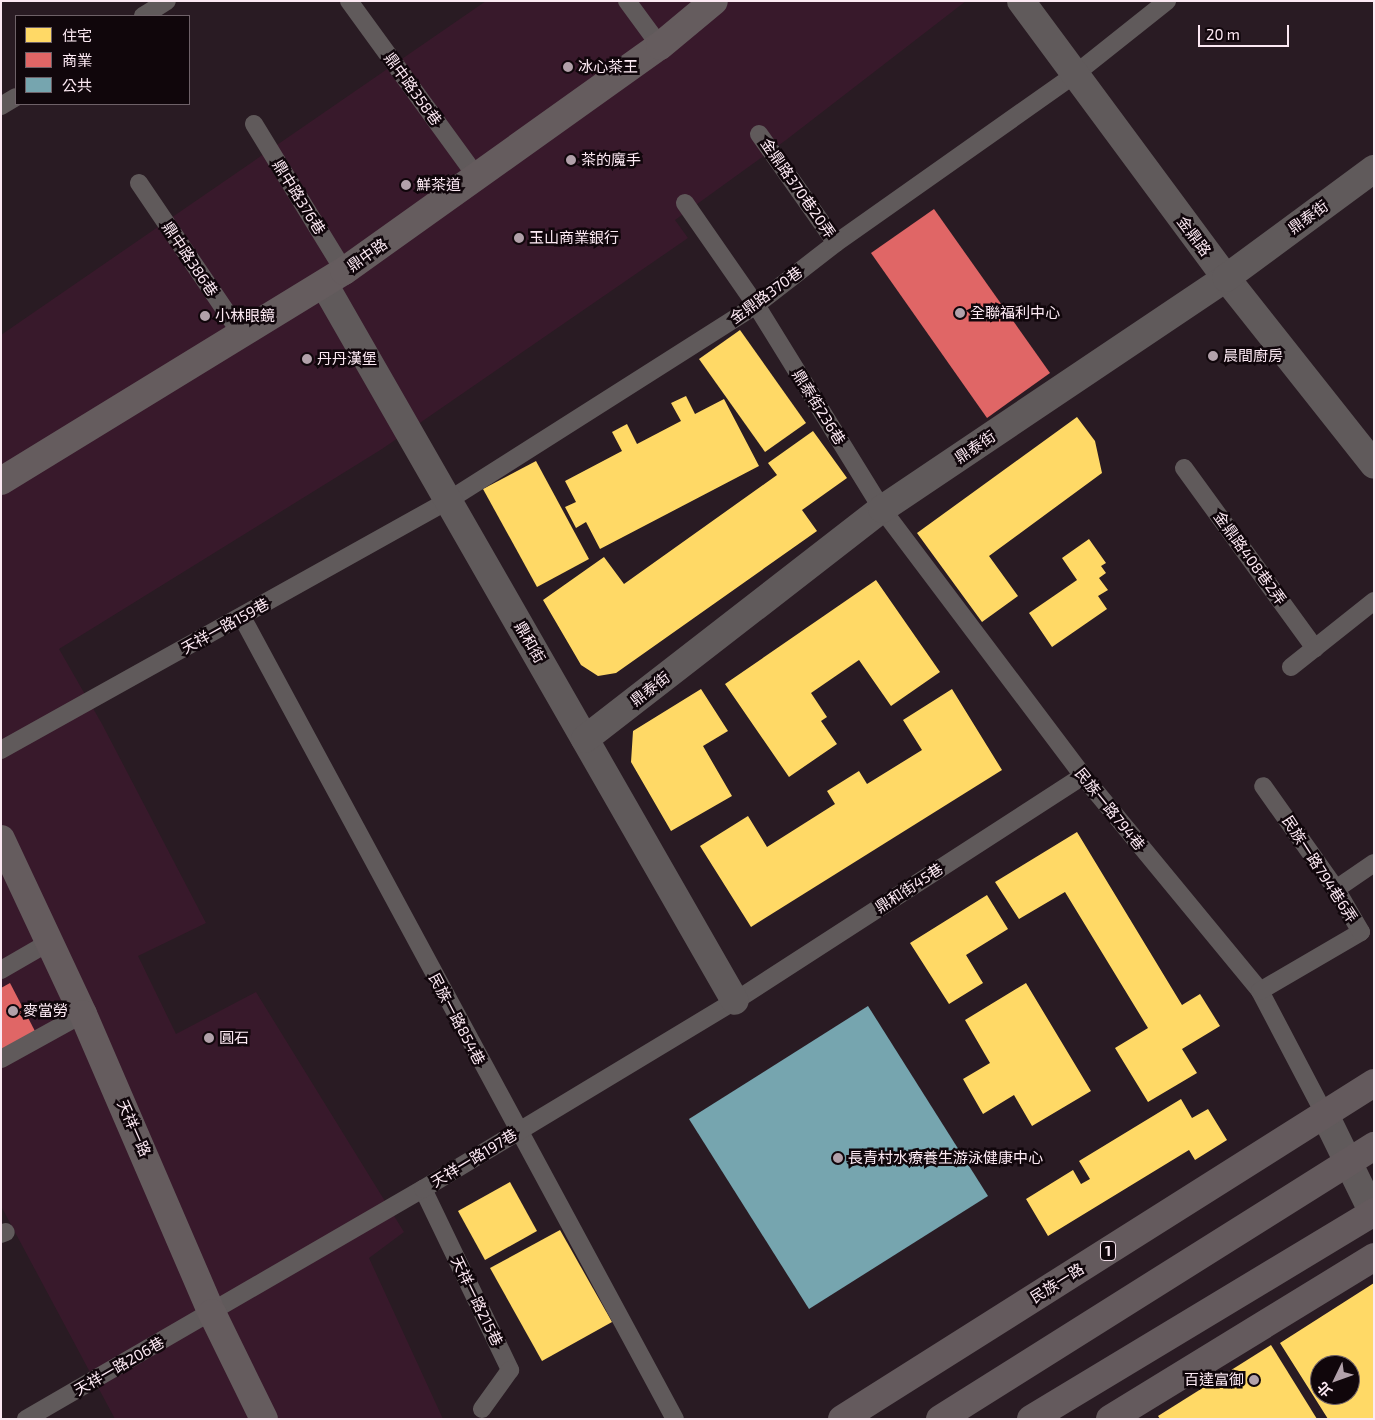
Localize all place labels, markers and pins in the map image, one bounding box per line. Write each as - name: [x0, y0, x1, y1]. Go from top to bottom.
- place label: 冰心茶王: [578, 58, 638, 76]
- marker: 冰心茶王: [562, 61, 574, 73]
- place label: 茶的魔手: [581, 151, 641, 169]
- marker: 茶的魔手: [565, 154, 577, 166]
- place label: 鮮茶道: [416, 176, 461, 194]
- marker: 鮮茶道: [400, 179, 412, 191]
- place label: 玉山商業銀行: [529, 229, 619, 247]
- marker: 玉山商業銀行: [513, 232, 525, 244]
- place label: 全聯福利中心: [970, 304, 1060, 322]
- place label: 小林眼鏡: [215, 307, 275, 325]
- marker: 全聯福利中心: [954, 307, 966, 319]
- marker: 小林眼鏡: [199, 310, 211, 322]
- place label: 晨間廚房: [1223, 347, 1283, 365]
- place label: 丹丹漢堡: [317, 350, 377, 368]
- marker: 晨間廚房: [1207, 350, 1219, 362]
- marker: 丹丹漢堡: [301, 353, 313, 365]
- place label: 麥當勞: [23, 1002, 68, 1020]
- marker: 麥當勞: [7, 1005, 19, 1017]
- place label: 圓石: [219, 1029, 249, 1047]
- marker: 圓石: [203, 1032, 215, 1044]
- place label: 長青村水療養生游泳健康中心: [848, 1149, 1043, 1167]
- marker: 長青村水療養生游泳健康中心: [832, 1152, 844, 1164]
- place label: 百達富御: [1184, 1371, 1244, 1389]
- marker: 百達富御: [1248, 1374, 1260, 1386]

